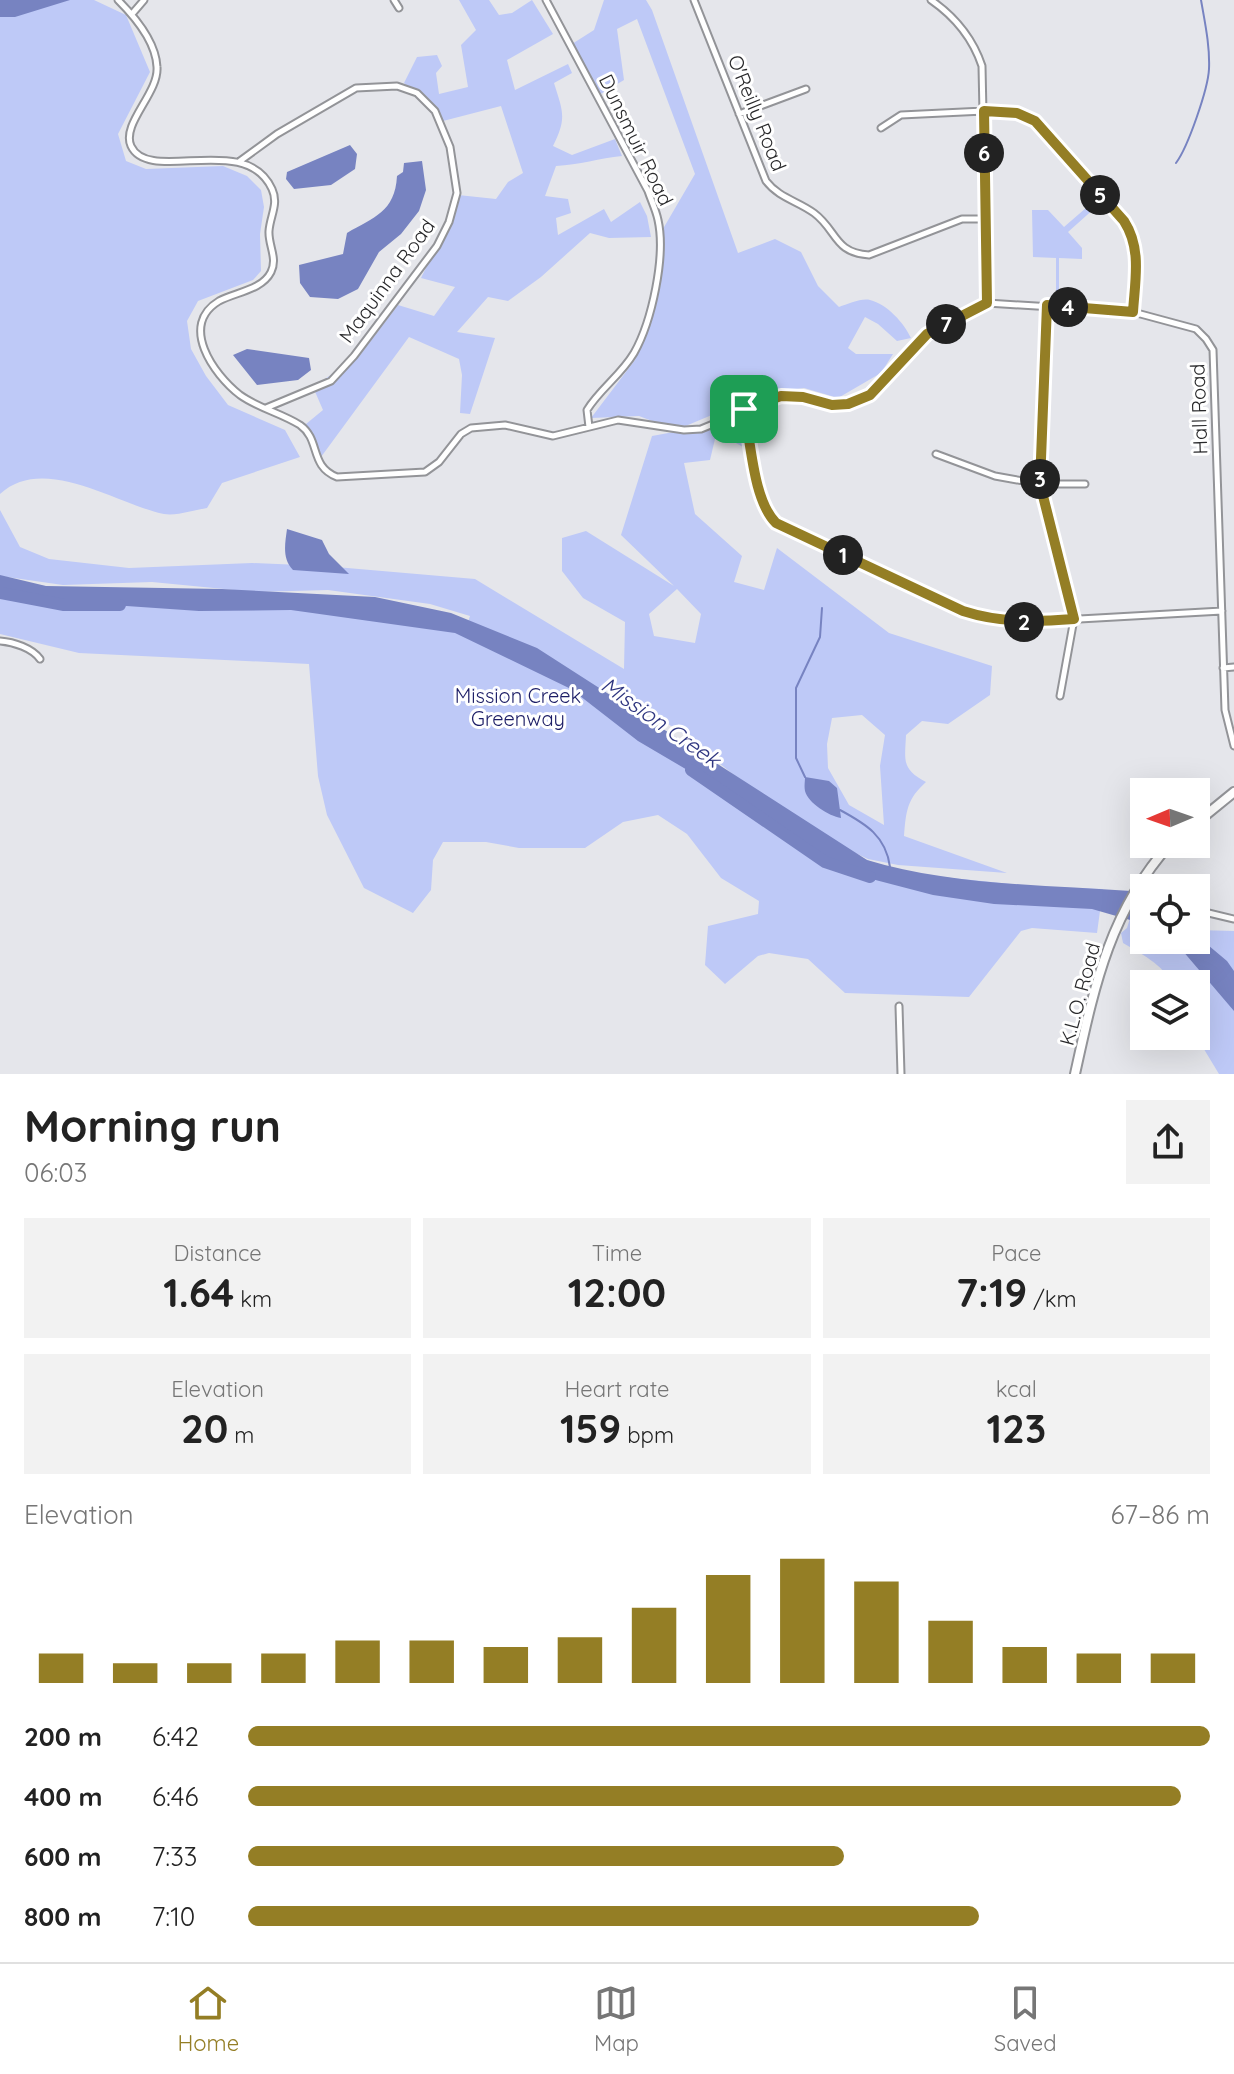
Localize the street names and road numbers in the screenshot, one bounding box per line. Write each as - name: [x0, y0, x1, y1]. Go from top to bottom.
- street label: O'Reilly Road: [723, 51, 792, 175]
- street label: Dunsmuir Road: [594, 70, 679, 210]
- street label: Maquinna Road: [333, 214, 440, 347]
- street label: Hall Road: [1184, 363, 1213, 455]
- street label: K.L.O. Road: [1054, 940, 1105, 1048]

